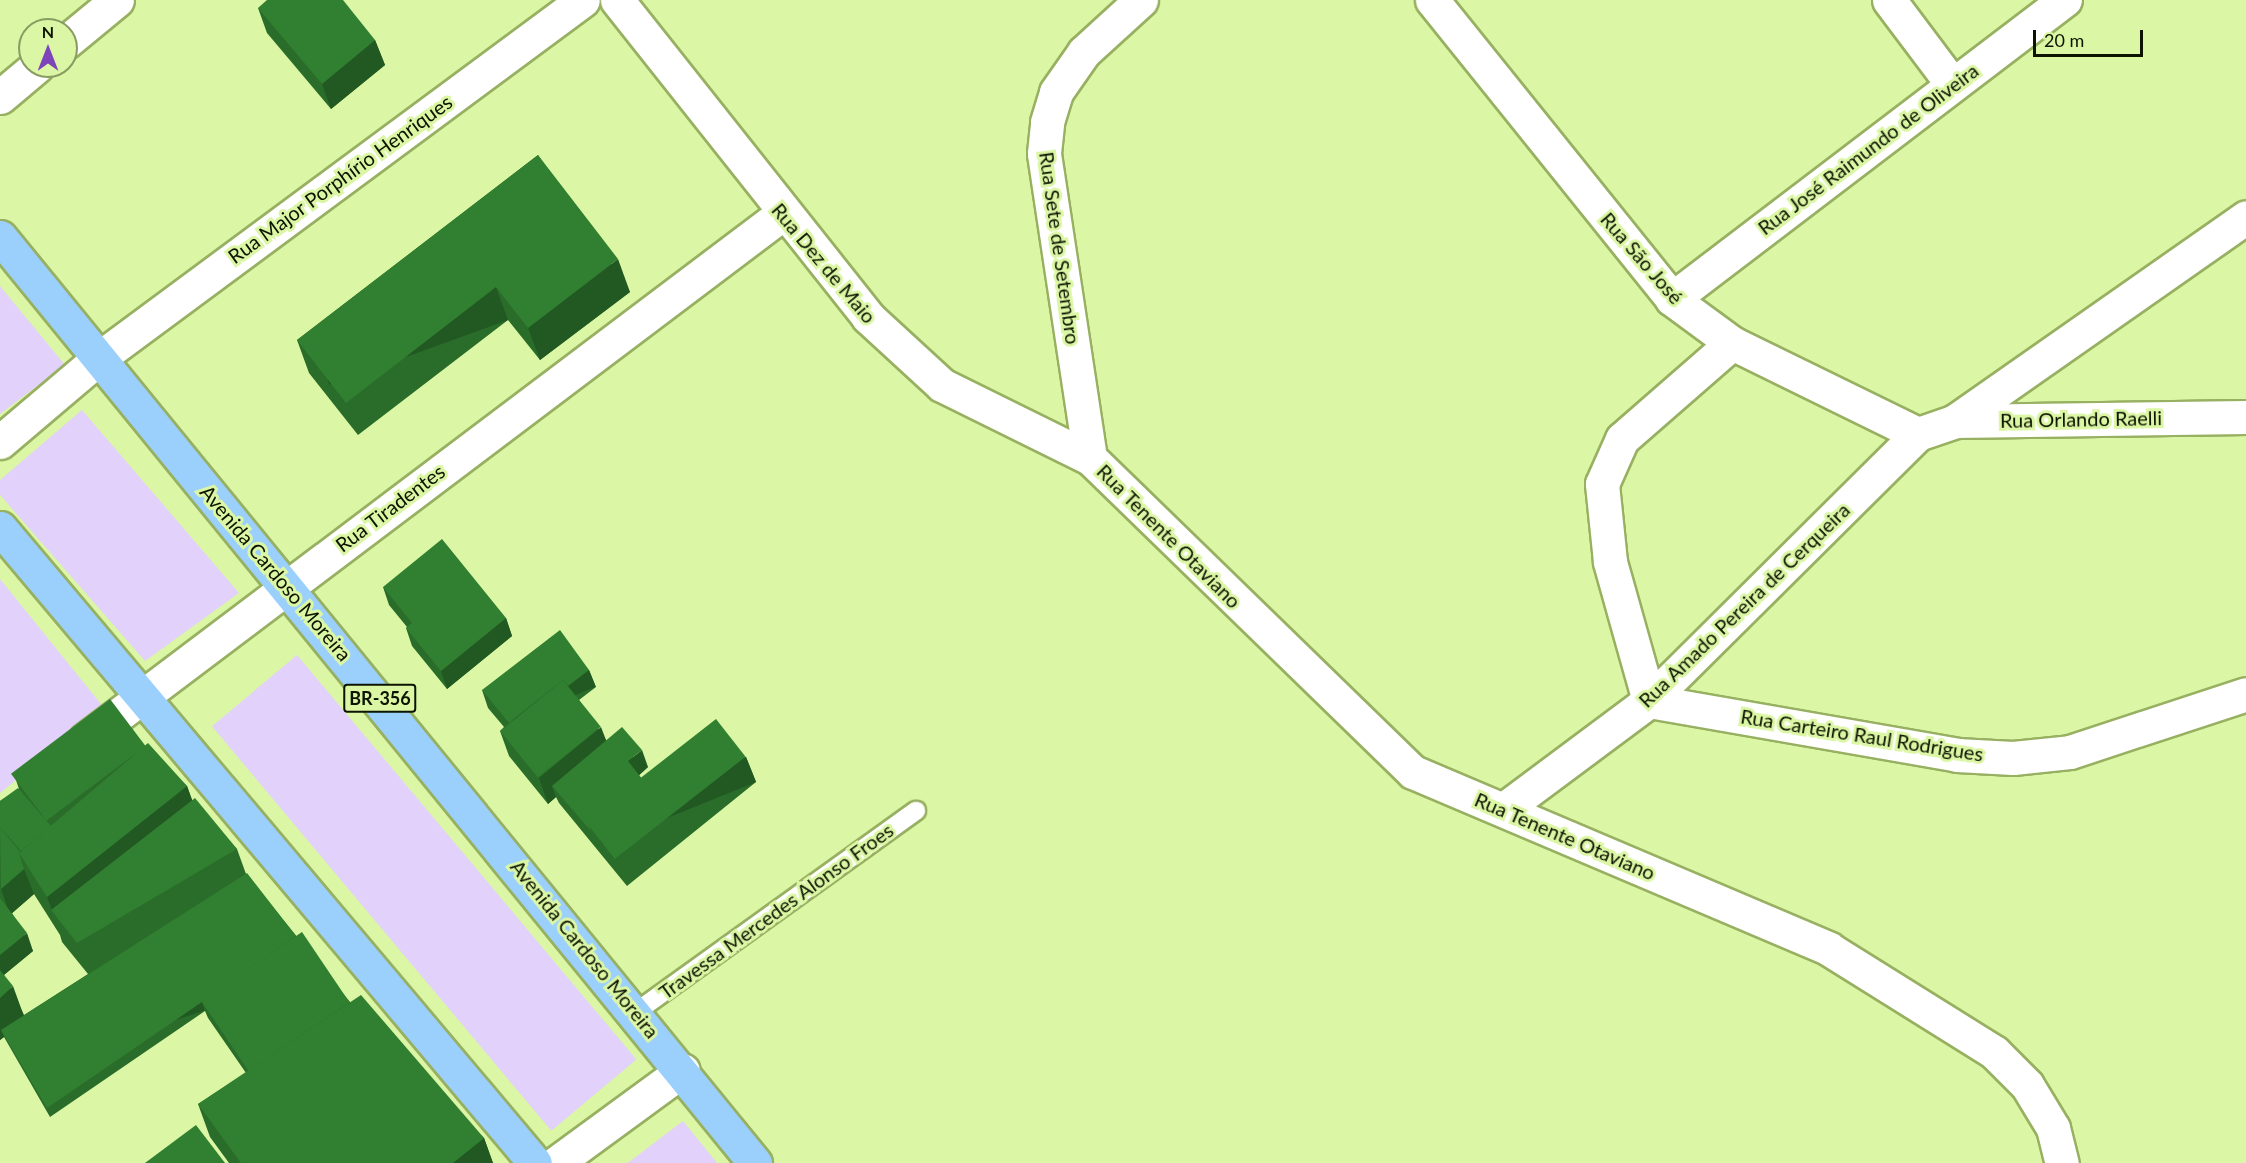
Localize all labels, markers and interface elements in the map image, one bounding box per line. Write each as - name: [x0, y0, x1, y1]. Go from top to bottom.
- north arrow: [18, 18, 78, 78]
- scale bar: [2036, 18, 2146, 56]
- text: N: [42, 22, 54, 41]
- text: 20 m: [2044, 29, 2084, 51]
- street label: Rua José Raimundo de Oliveira: [1753, 58, 1983, 240]
- street label: Rua Major Porphírio Henriques: [223, 90, 457, 268]
- street label: Rua Sete de Setembro: [1035, 150, 1085, 346]
- street label: Rua Dez de Maio: [767, 198, 881, 328]
- street label: Rua São José: [1596, 207, 1688, 309]
- street label: Rua Orlando Raelli: [2000, 406, 2162, 432]
- street label: Rua Tiradentes: [330, 459, 450, 557]
- street label: Rua Tenente Otaviano: [1092, 459, 1246, 613]
- street label: Avenida Cardoso Moreira: [195, 480, 357, 666]
- street label: Rua Amado Pereira de Cerqueira: [1633, 498, 1855, 712]
- road number: BR-356: [342, 683, 418, 713]
- street label: Rua Carteiro Raul Rodrigues: [1739, 704, 1985, 766]
- street label: Rua Tenente Otaviano: [1471, 787, 1659, 885]
- street label: Travessa Mercedes Alonso Froes: [654, 818, 898, 1004]
- street label: Avenida Cardoso Moreira: [506, 855, 664, 1043]

